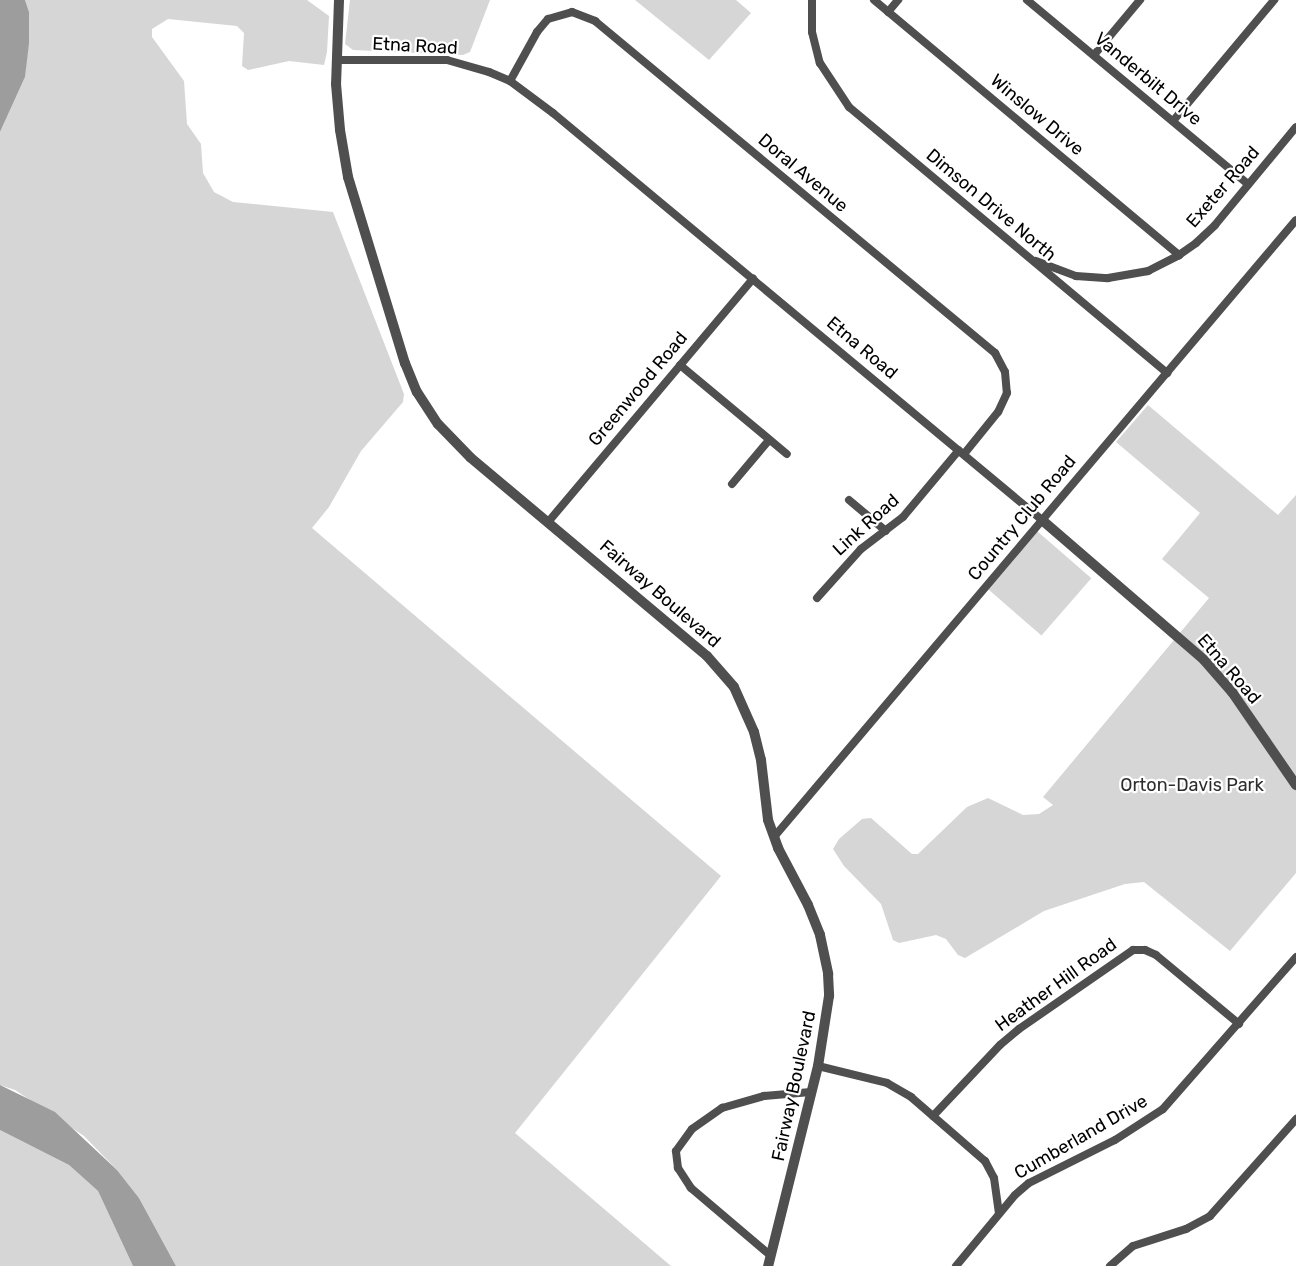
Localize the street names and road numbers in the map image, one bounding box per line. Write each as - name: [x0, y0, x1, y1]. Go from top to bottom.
- street label: Vanderbilt Drive: [1090, 28, 1206, 130]
- street label: Etna Road: [372, 33, 458, 59]
- street label: Winslow Drive: [986, 70, 1088, 160]
- street label: Doral Avenue: [753, 129, 853, 217]
- street label: Exeter Road: [1182, 142, 1264, 232]
- street label: Dimson Drive North: [922, 144, 1060, 266]
- street label: Etna Road: [822, 312, 902, 384]
- street label: Greenwood Road: [584, 327, 692, 451]
- street label: Country Club Road: [963, 451, 1081, 585]
- street label: Link Road: [828, 490, 904, 560]
- street label: Fairway Boulevard: [595, 535, 725, 653]
- street label: Etna Road: [1193, 630, 1265, 708]
- street label: Heather Hill Road: [991, 934, 1121, 1036]
- street label: Fairway Boulevard: [767, 1009, 821, 1163]
- street label: Cumberland Drive: [1011, 1090, 1151, 1184]

